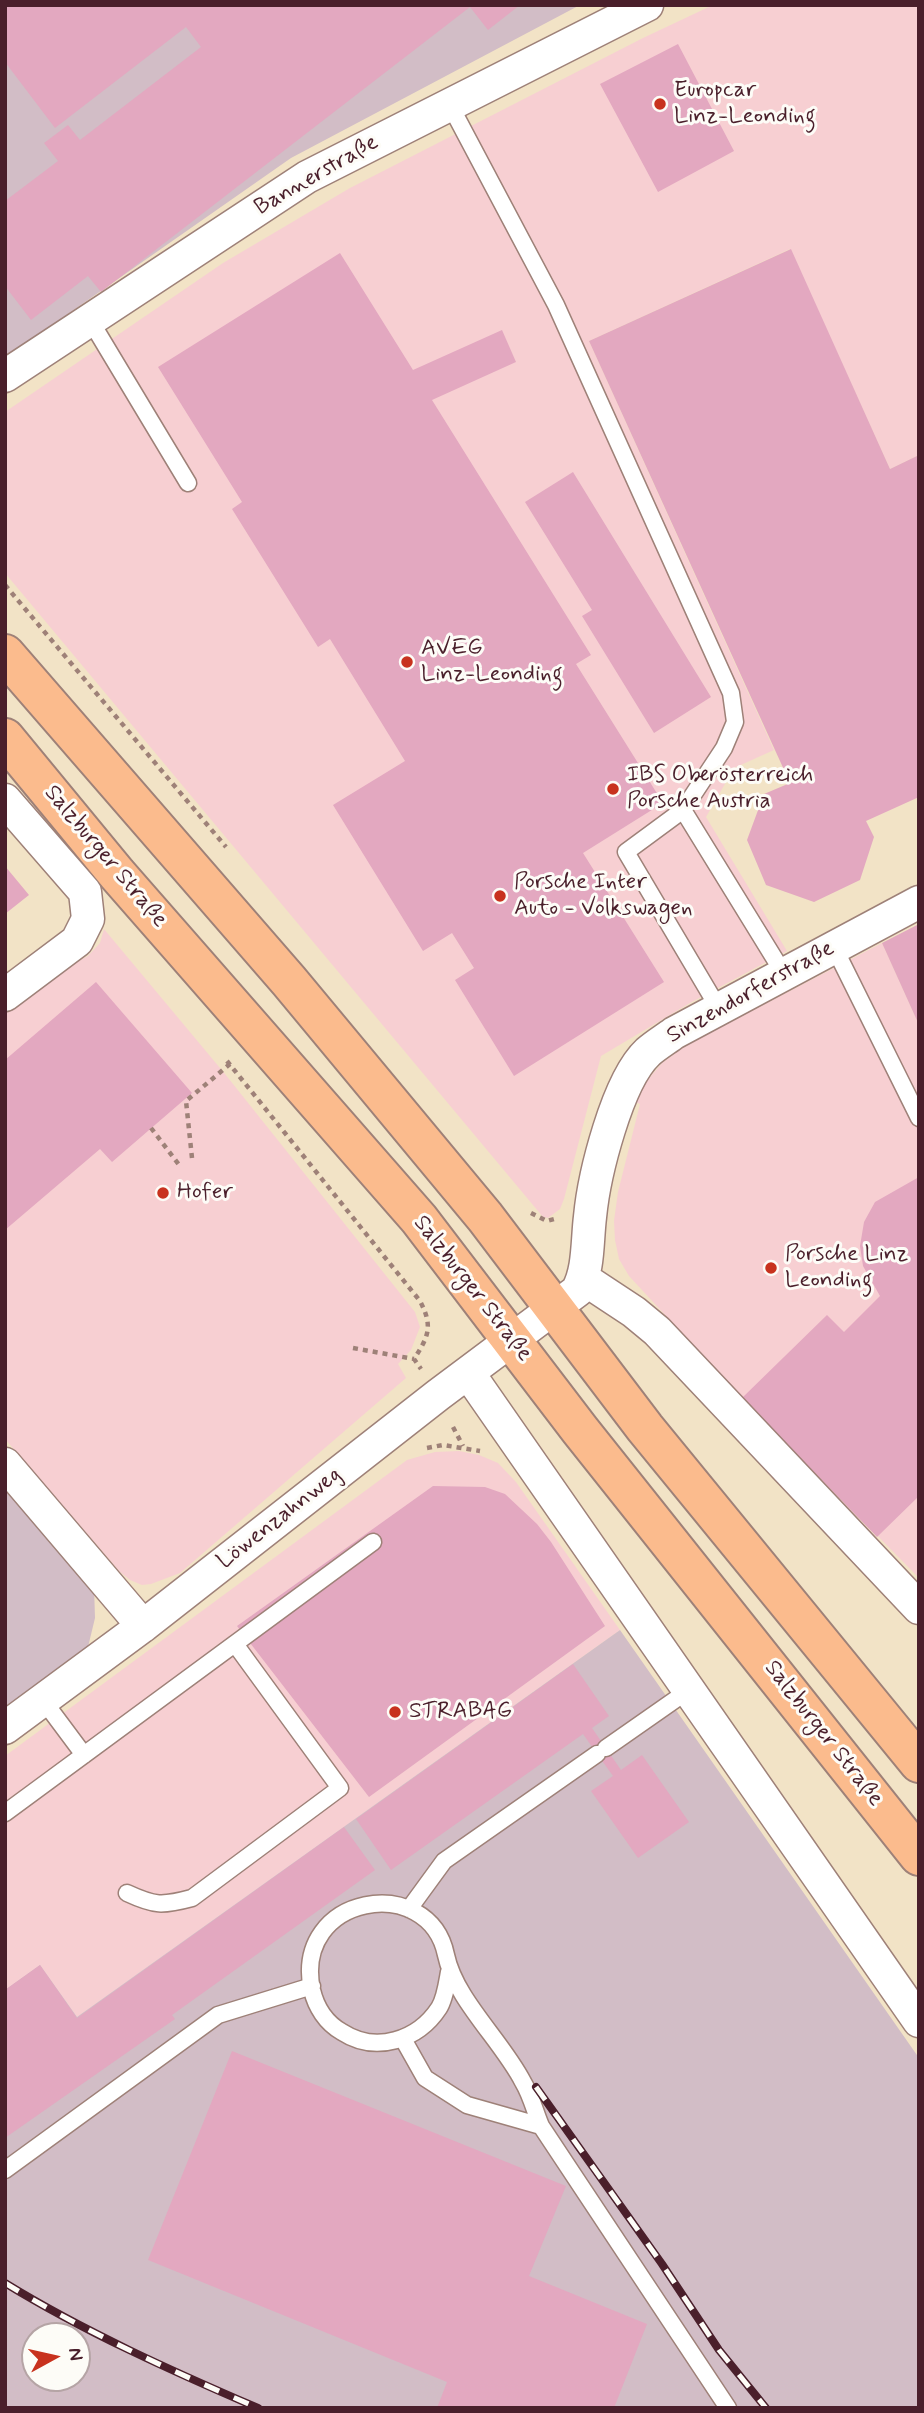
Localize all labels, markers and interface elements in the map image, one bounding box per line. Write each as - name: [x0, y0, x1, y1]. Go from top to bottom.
- place label: Europcar Linz-Leonding: [674, 77, 816, 131]
- marker: Europcar Linz-Leonding: [652, 96, 668, 112]
- street label: Bannerstraße: [250, 130, 384, 222]
- place label: AVEG Linz-Leonding: [421, 635, 563, 689]
- marker: AVEG Linz-Leonding: [399, 654, 415, 670]
- place label: IBS Oberösterreich Porsche Austria: [627, 762, 813, 816]
- street label: Salzburger Straße: [37, 780, 173, 934]
- marker: IBS Oberösterreich Porsche Austria: [605, 781, 621, 797]
- place label: Porsche Inter Auto - Volkswagen: [514, 869, 693, 923]
- marker: Porsche Inter Auto - Volkswagen: [492, 888, 508, 904]
- street label: Sinzendorferstraße: [662, 936, 840, 1050]
- place label: Hofer: [177, 1179, 233, 1207]
- marker: Hofer: [155, 1185, 171, 1201]
- street label: Salzburger Straße: [407, 1211, 537, 1367]
- place label: Porsche Linz Leonding: [785, 1241, 908, 1295]
- marker: Porsche Linz Leonding: [763, 1260, 779, 1276]
- street label: Löwenzahnweg: [212, 1462, 348, 1576]
- street label: Salzburger Straße: [758, 1656, 888, 1812]
- place label: STRABAG: [409, 1698, 512, 1726]
- marker: STRABAG: [387, 1704, 403, 1720]
- north arrow: [21, 2322, 91, 2392]
- text: N: [62, 2346, 89, 2362]

